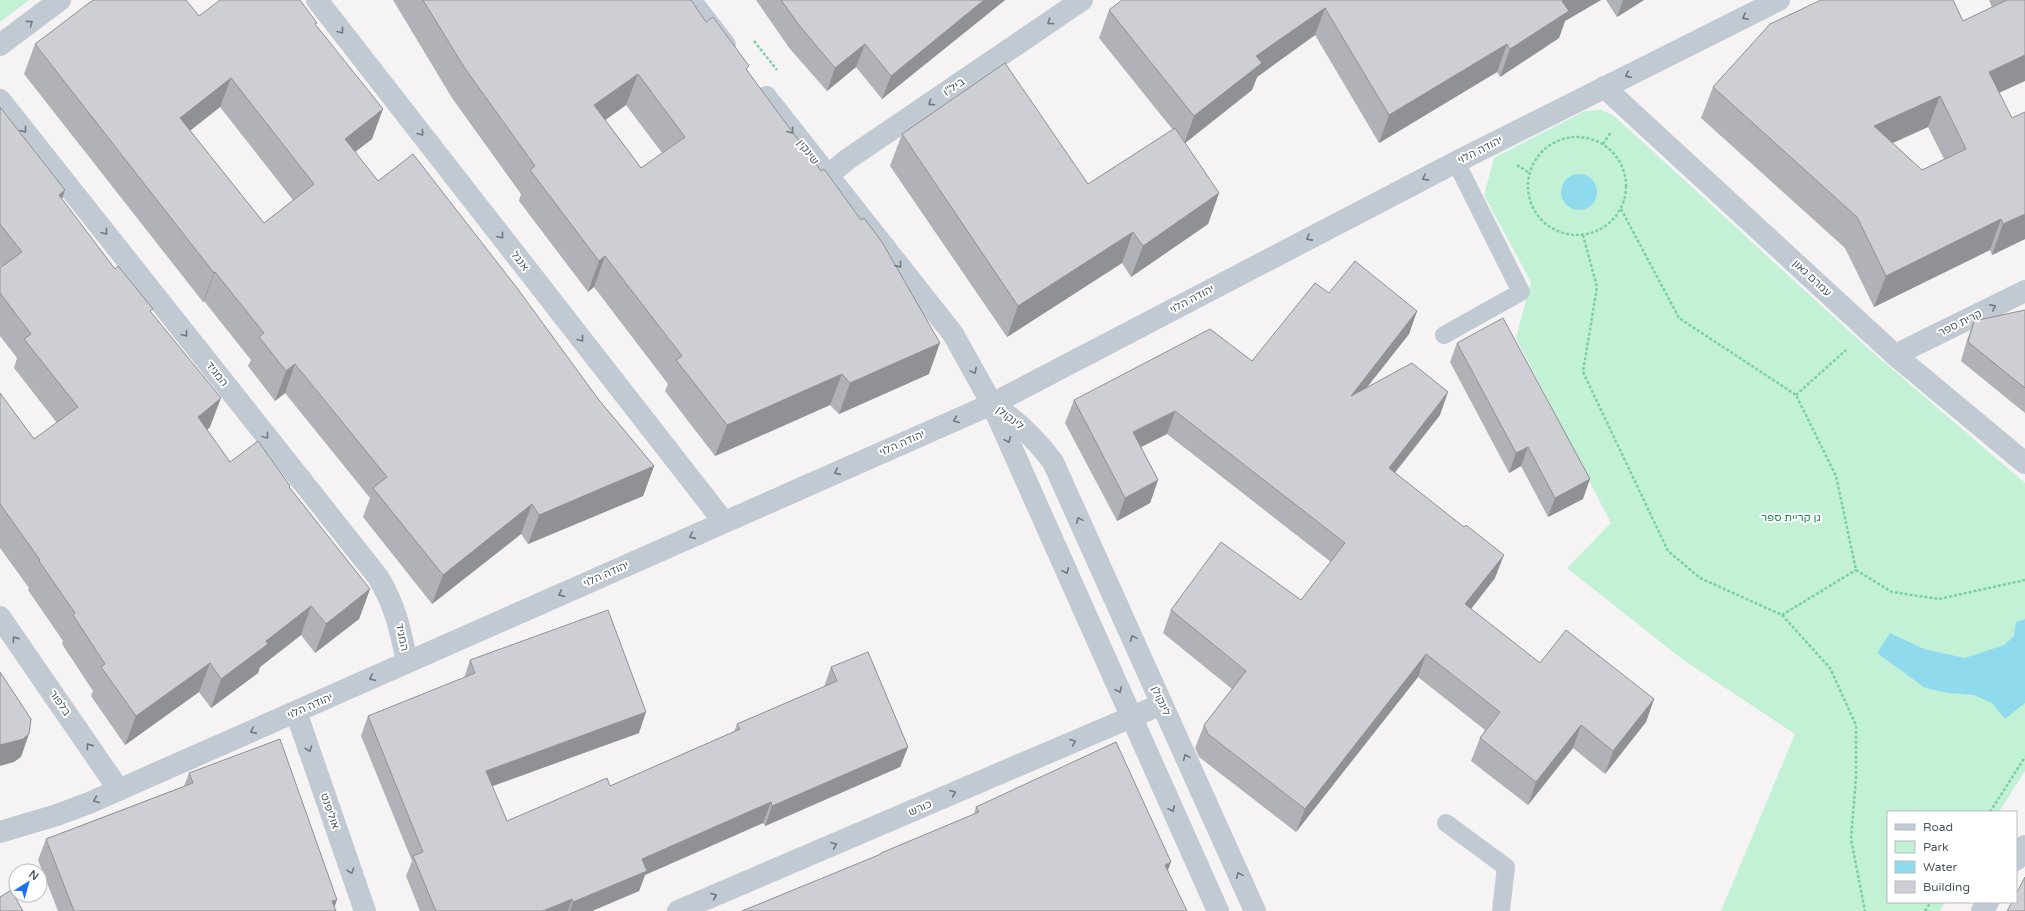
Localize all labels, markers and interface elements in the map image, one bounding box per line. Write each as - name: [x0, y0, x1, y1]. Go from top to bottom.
- one-way arrow: [1741, 12, 1749, 20]
- one-way arrow: [1047, 17, 1054, 25]
- one-way arrow: [26, 20, 33, 27]
- one-way arrow: [336, 26, 343, 33]
- one-way arrow: [1625, 70, 1632, 78]
- street label: ביל"ו: [941, 75, 967, 99]
- one-way arrow: [928, 98, 935, 106]
- one-way arrow: [20, 126, 27, 133]
- one-way arrow: [787, 126, 794, 133]
- one-way arrow: [416, 129, 423, 136]
- street label: יהודה הלוי: [1455, 133, 1505, 167]
- street label: שינקין: [794, 137, 822, 167]
- one-way arrow: [1421, 173, 1429, 181]
- one-way arrow: [100, 228, 107, 235]
- one-way arrow: [496, 231, 503, 238]
- one-way arrow: [1306, 234, 1314, 241]
- street label: אנגל: [508, 249, 532, 273]
- street label: עמרם גאון: [1790, 257, 1834, 299]
- one-way arrow: [894, 260, 901, 268]
- street label: יהודה הלוי: [1168, 282, 1216, 316]
- one-way arrow: [1989, 304, 1996, 312]
- street label: קרית ספר: [1936, 307, 1984, 339]
- one-way arrow: [181, 330, 188, 337]
- one-way arrow: [576, 334, 583, 341]
- street label: המגיד: [203, 359, 231, 389]
- one-way arrow: [969, 366, 977, 374]
- street label: לינקולן: [994, 403, 1027, 433]
- one-way arrow: [952, 415, 959, 423]
- street label: יהודה הלוי: [877, 427, 927, 459]
- one-way arrow: [261, 432, 268, 439]
- one-way arrow: [1003, 436, 1011, 443]
- one-way arrow: [833, 467, 841, 475]
- park label: גן קריית ספר: [1761, 511, 1821, 524]
- one-way arrow: [1076, 516, 1084, 524]
- one-way arrow: [689, 531, 697, 539]
- street label: יהודה הלוי: [581, 558, 631, 590]
- one-way arrow: [1061, 567, 1069, 575]
- one-way arrow: [557, 590, 564, 598]
- street label: המגיד: [393, 622, 411, 652]
- one-way arrow: [1130, 635, 1138, 643]
- one-way arrow: [12, 636, 20, 643]
- one-way arrow: [368, 673, 376, 681]
- street label: לינקולן: [1149, 684, 1173, 718]
- one-way arrow: [1114, 686, 1122, 694]
- street label: בלפור: [46, 688, 74, 718]
- street label: יהודה הלוי: [285, 690, 335, 722]
- one-way arrow: [250, 726, 257, 734]
- one-way arrow: [1069, 739, 1076, 747]
- one-way arrow: [86, 743, 94, 750]
- one-way arrow: [304, 745, 313, 752]
- one-way arrow: [1183, 753, 1191, 761]
- one-way arrow: [950, 790, 957, 798]
- street label: אוליפנט: [318, 791, 342, 831]
- one-way arrow: [92, 795, 100, 803]
- street label: כורש: [906, 797, 934, 819]
- one-way arrow: [1167, 804, 1175, 812]
- legend: [1887, 811, 2017, 903]
- text: Road: [1923, 820, 1953, 834]
- text: Park: [1923, 840, 1949, 854]
- one-way arrow: [830, 841, 837, 849]
- text: Water: [1923, 860, 1958, 874]
- north arrow: [8, 863, 48, 903]
- text: N: [26, 868, 41, 883]
- one-way arrow: [346, 868, 355, 875]
- one-way arrow: [1236, 872, 1244, 879]
- text: Building: [1923, 880, 1970, 894]
- one-way arrow: [711, 892, 718, 900]

